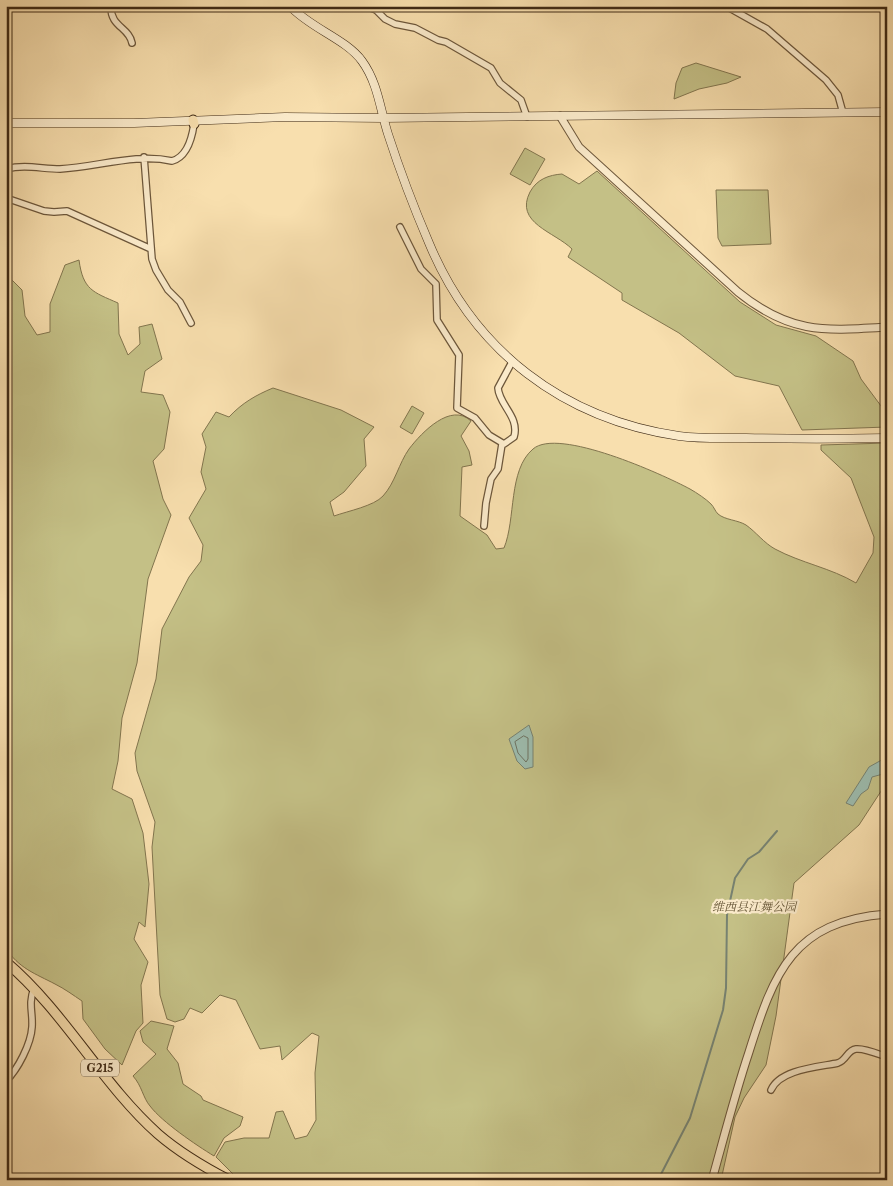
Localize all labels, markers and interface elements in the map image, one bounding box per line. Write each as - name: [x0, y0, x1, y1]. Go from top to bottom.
- park label: 维西县江舞公园: [712, 899, 798, 914]
- road number: G215: [81, 1060, 119, 1076]

